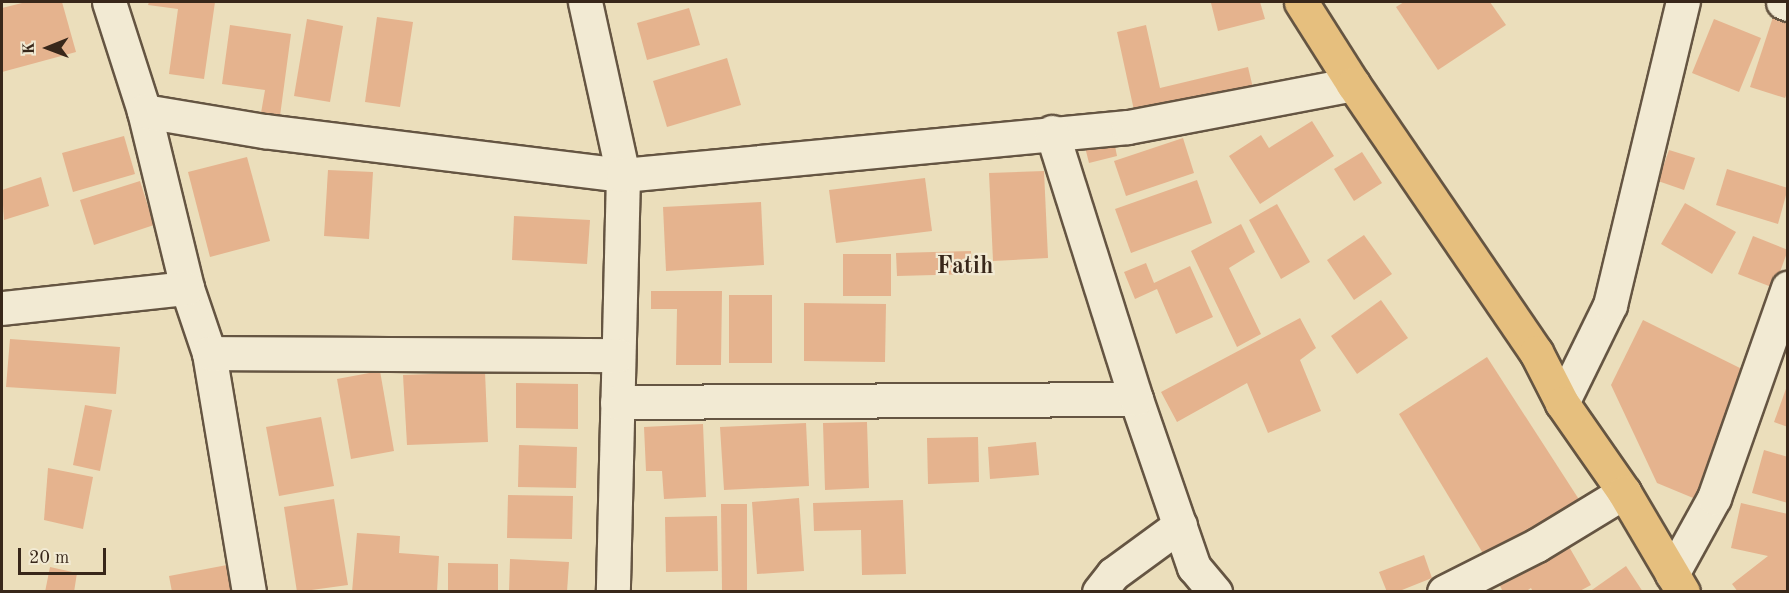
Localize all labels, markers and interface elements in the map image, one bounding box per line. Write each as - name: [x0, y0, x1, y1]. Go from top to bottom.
- north arrow: [18, 18, 78, 78]
- text: K: [22, 42, 38, 55]
- district label: Fatih: [937, 254, 993, 282]
- scale bar: [21, 536, 110, 574]
- text: 20 m: [29, 549, 69, 567]

